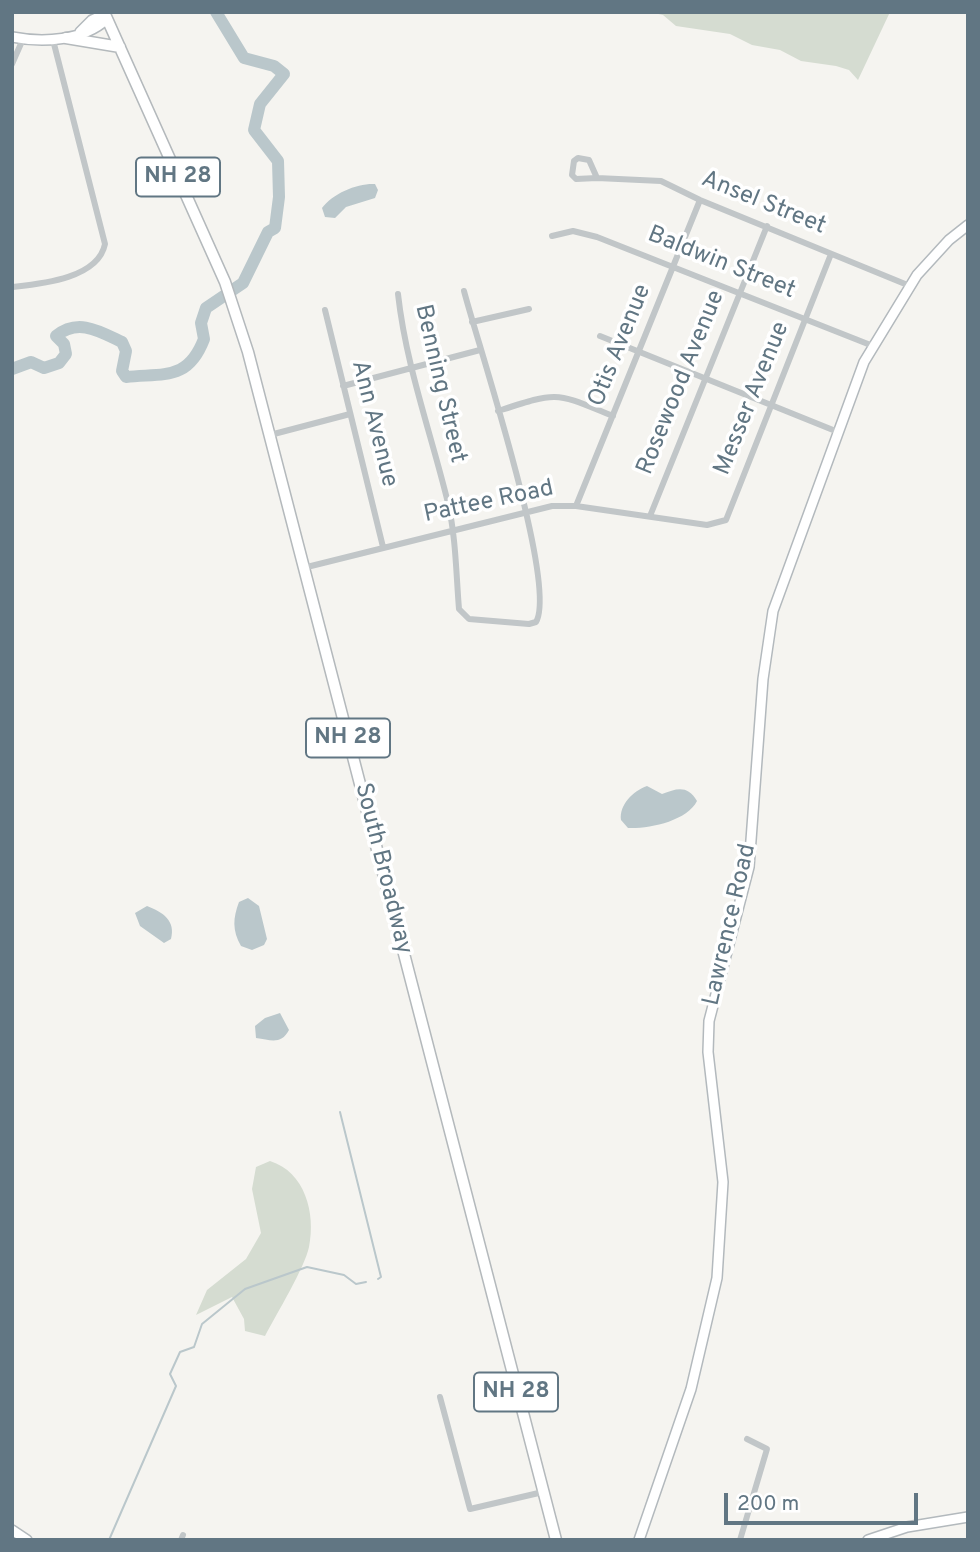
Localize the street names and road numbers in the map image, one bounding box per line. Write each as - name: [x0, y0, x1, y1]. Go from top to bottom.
- road number: NH 28: [136, 158, 220, 196]
- street label: Ansel Street: [697, 166, 829, 242]
- street label: Baldwin Street: [643, 221, 799, 307]
- street label: Otis Avenue: [583, 281, 659, 411]
- street label: Rosewood Avenue: [632, 287, 732, 479]
- street label: Benning Street: [407, 302, 471, 466]
- street label: Messer Avenue: [709, 318, 797, 480]
- street label: Ann Avenue: [343, 358, 403, 490]
- street label: Pattee Road: [421, 475, 557, 531]
- road number: NH 28: [306, 718, 390, 758]
- street label: South Broadway: [347, 780, 417, 958]
- street label: Lawrence Road: [698, 841, 764, 1009]
- road number: NH 28: [474, 1372, 558, 1412]

